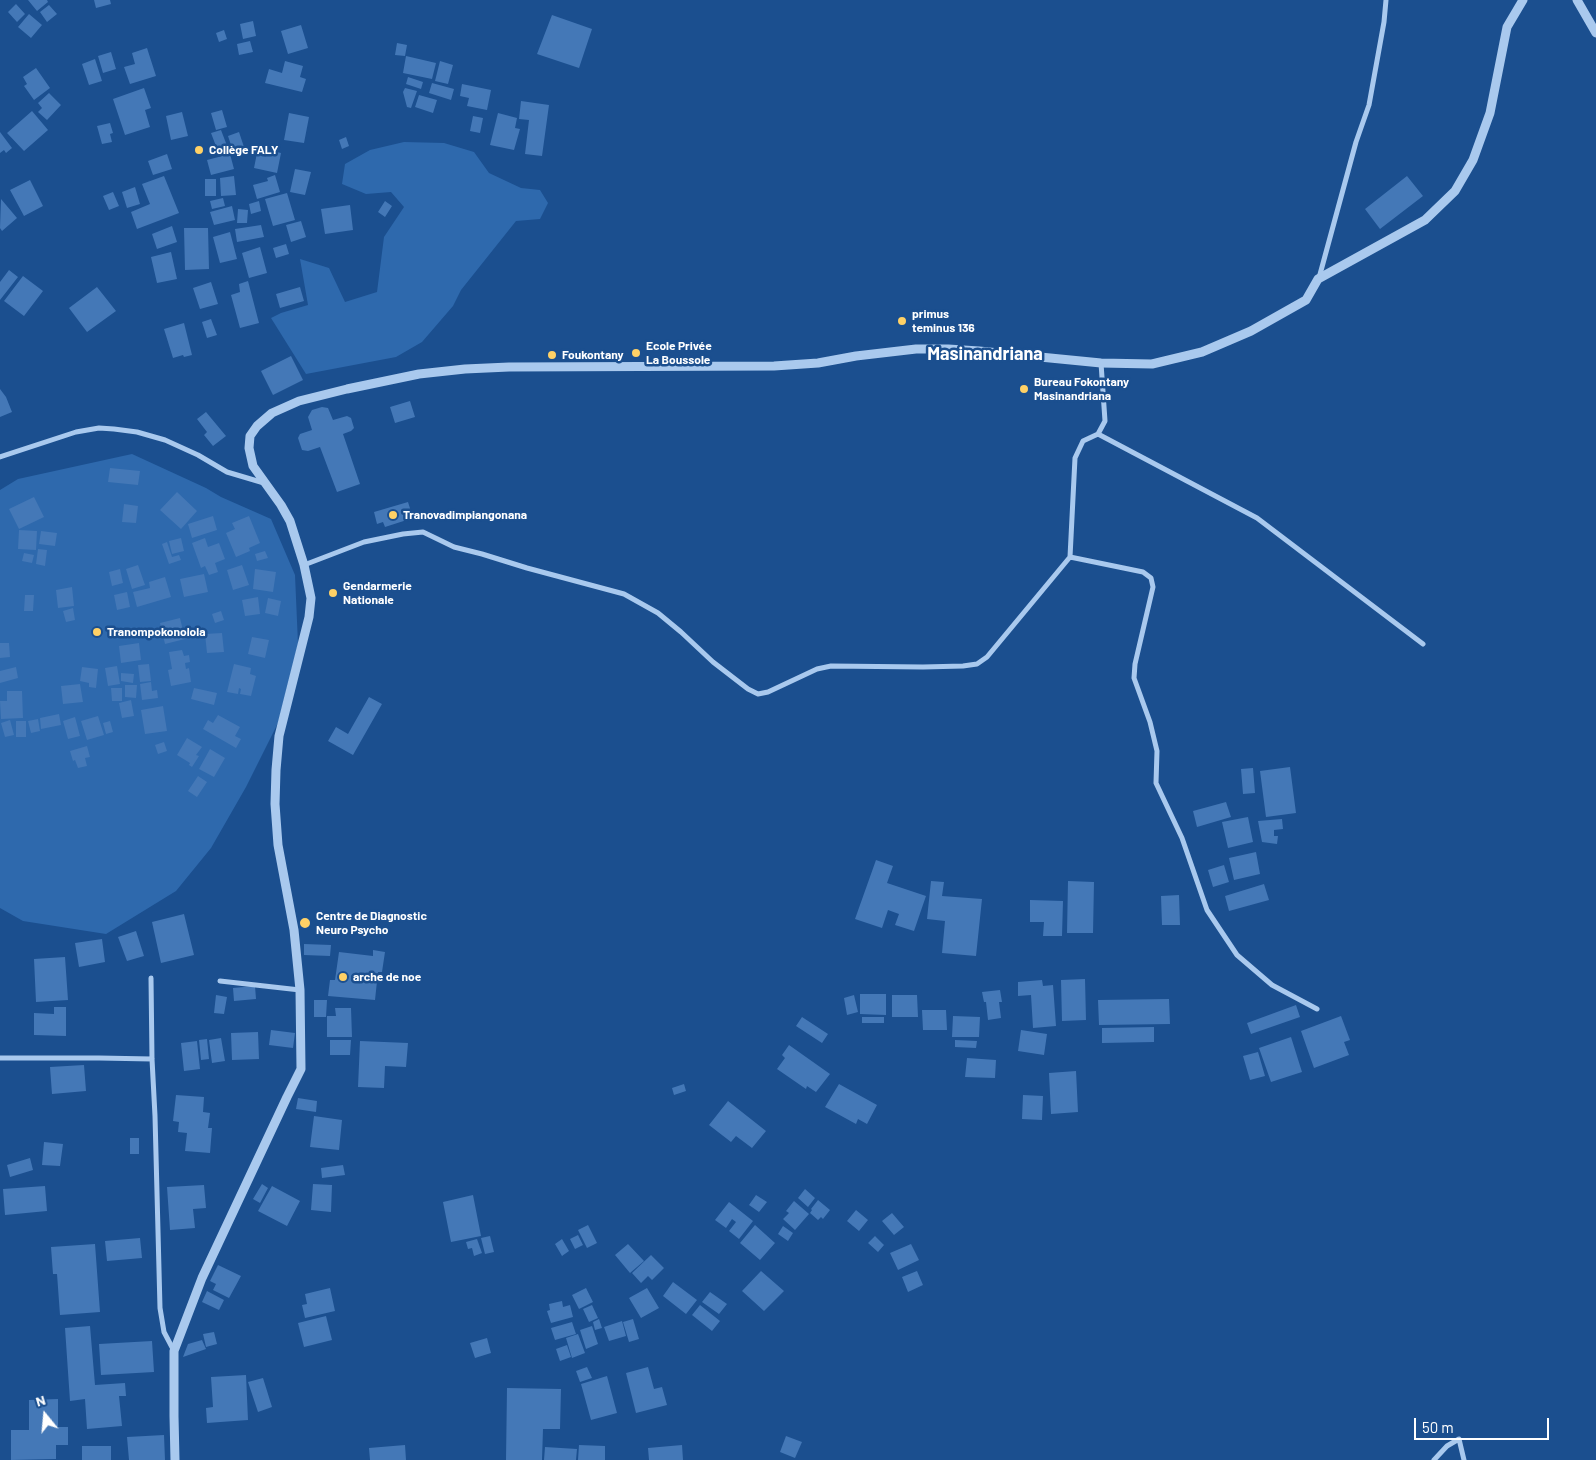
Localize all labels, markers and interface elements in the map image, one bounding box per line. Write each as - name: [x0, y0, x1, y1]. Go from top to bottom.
- place label: Collège FALY: [209, 143, 278, 157]
- marker: Collège FALY: [193, 144, 205, 156]
- place label: primus teminus 136: [912, 307, 975, 335]
- marker: primus teminus 136: [896, 315, 908, 327]
- place label: Ecole Privée La Boussole: [646, 339, 712, 367]
- district label: Masinandriana: [927, 343, 1043, 365]
- marker: Ecole Privée La Boussole: [630, 347, 642, 359]
- place label: Foukontany: [562, 348, 624, 362]
- marker: Foukontany: [546, 349, 558, 361]
- place label: Bureau Fokontany Masinandriana: [1034, 375, 1129, 403]
- marker: Bureau Fokontany Masinandriana: [1018, 383, 1030, 395]
- place label: Tranovadimpiangonana: [403, 508, 527, 522]
- marker: Tranovadimpiangonana: [387, 509, 399, 521]
- place label: Gendarmerie Nationale: [343, 579, 412, 607]
- marker: Gendarmerie Nationale: [327, 587, 339, 599]
- place label: Tranompokonolola: [107, 625, 206, 639]
- marker: Tranompokonolola: [91, 626, 103, 638]
- place label: Centre de Diagnostic Neuro Psycho: [316, 909, 427, 937]
- marker: Centre de Diagnostic Neuro Psycho: [298, 916, 312, 930]
- place label: arche de noe: [353, 970, 421, 984]
- marker: arche de noe: [337, 971, 349, 983]
- north arrow: [20, 1390, 70, 1440]
- text: N: [34, 1391, 47, 1410]
- scale bar: [1416, 1408, 1551, 1440]
- text: 50 m: [1422, 1418, 1454, 1436]

